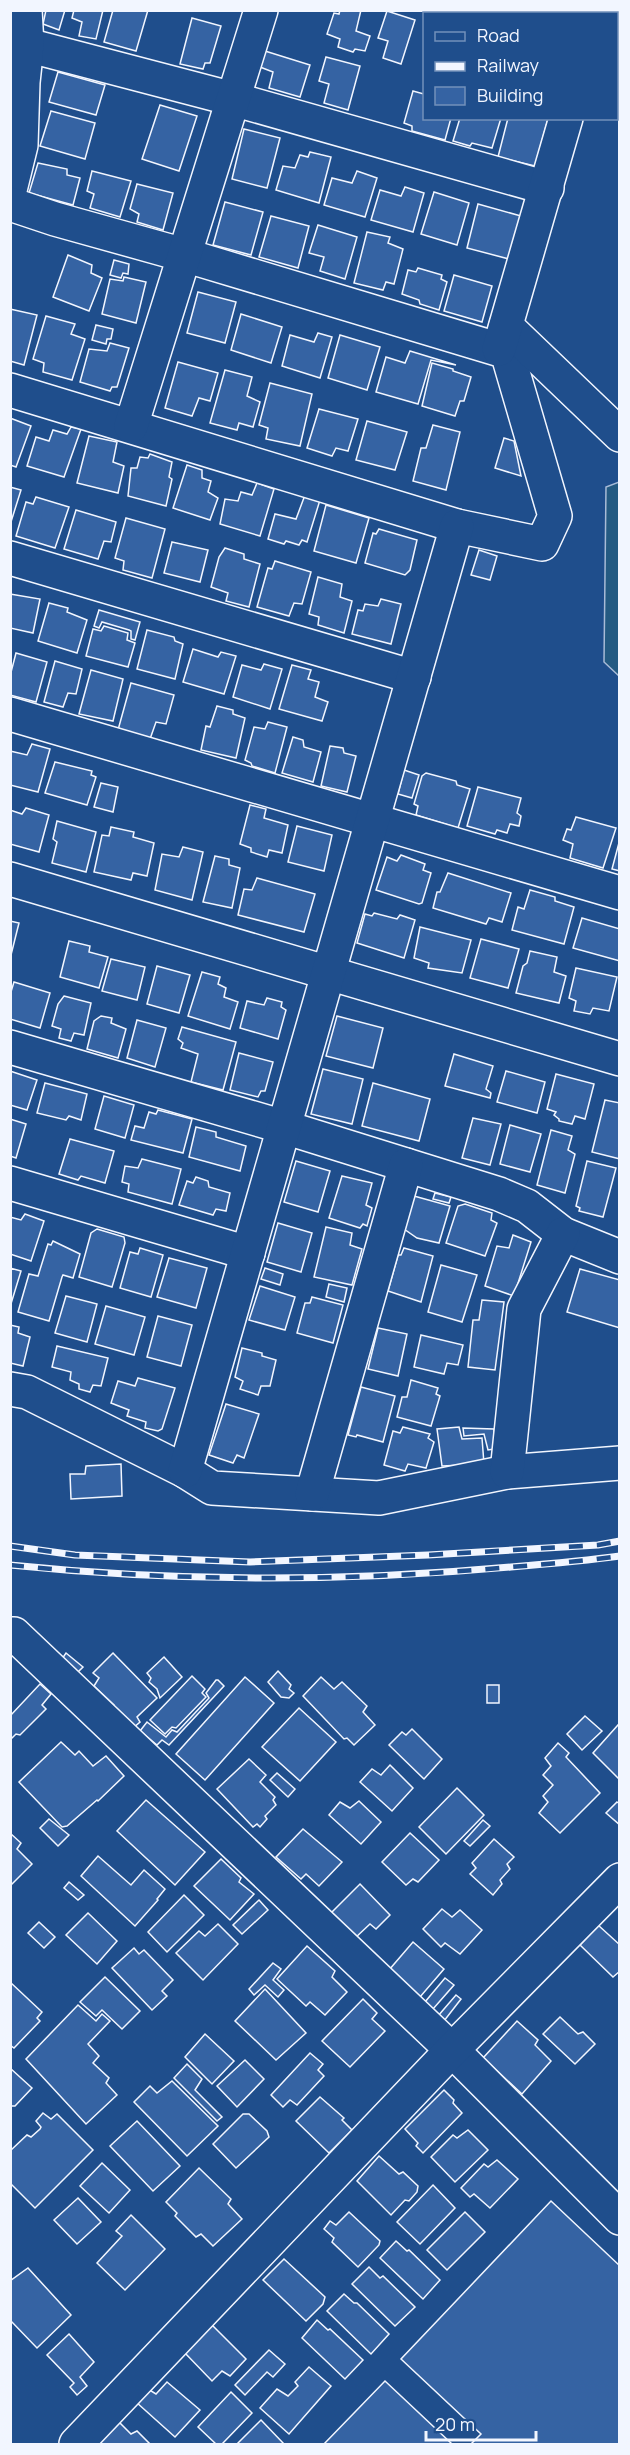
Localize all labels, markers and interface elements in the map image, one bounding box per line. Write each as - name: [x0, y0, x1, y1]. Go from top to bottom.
- legend: [423, 12, 618, 120]
- text: Road: [477, 23, 520, 47]
- text: Railway: [477, 53, 539, 77]
- text: Building: [477, 83, 543, 107]
- scale bar: [426, 2404, 536, 2442]
- text: 20 m: [435, 2412, 475, 2436]

